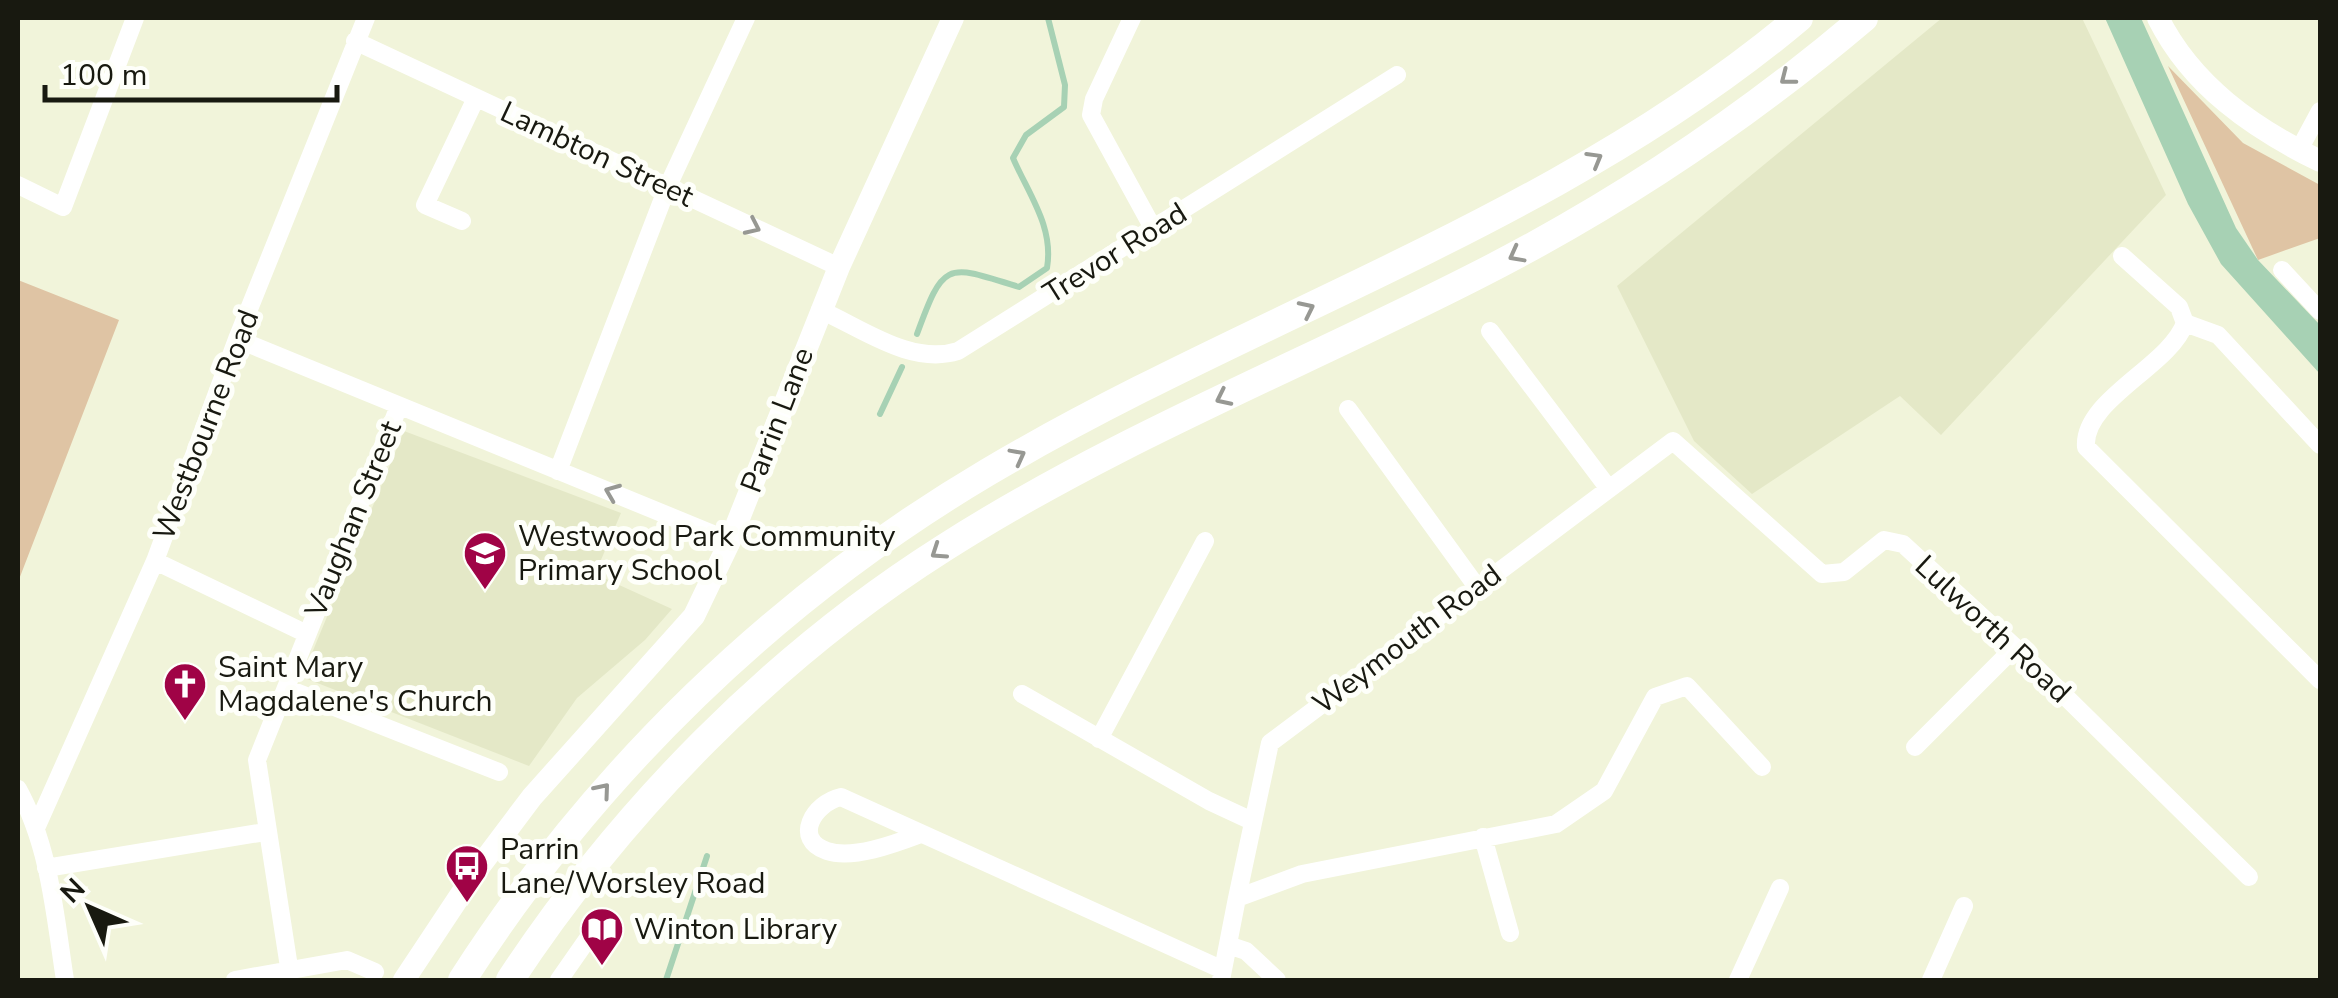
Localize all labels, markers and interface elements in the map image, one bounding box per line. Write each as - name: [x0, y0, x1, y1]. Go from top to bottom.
- scale bar: [45, 40, 338, 102]
- text: 100 m: [60, 55, 147, 96]
- one-way arrow: [1781, 66, 1799, 84]
- street label: Lambton Street: [493, 92, 701, 217]
- one-way arrow: [1585, 151, 1603, 171]
- street label: Trevor Road: [1036, 193, 1195, 314]
- one-way arrow: [743, 215, 761, 235]
- one-way arrow: [1508, 243, 1526, 263]
- one-way arrow: [1297, 301, 1315, 321]
- street label: Westbourne Road: [144, 304, 269, 547]
- street label: Parrin Lane: [731, 342, 824, 499]
- one-way arrow: [1216, 385, 1234, 405]
- street label: Vaughan Street: [295, 414, 412, 625]
- one-way arrow: [1007, 449, 1025, 468]
- one-way arrow: [604, 484, 622, 504]
- place label: Westwood Park Community Primary School: [518, 516, 896, 591]
- school or university icon: Westwood Park Community Primary School: [462, 530, 508, 591]
- one-way arrow: [930, 540, 948, 559]
- street label: Lulworth Road: [1906, 546, 2080, 712]
- street label: Weymouth Road: [1304, 555, 1510, 724]
- place label: Saint Mary Magdalene's Church: [218, 647, 493, 722]
- church icon: Saint Mary Magdalene's Church: [162, 661, 208, 722]
- one-way arrow: [592, 784, 610, 802]
- place label: Parrin Lane/Worsley Road: [500, 829, 765, 904]
- bus stop icon: Parrin Lane/Worsley Road: [444, 843, 490, 904]
- north arrow: [40, 858, 140, 958]
- text: N: [52, 870, 94, 912]
- library icon: Winton Library: [579, 906, 625, 967]
- place label: Winton Library: [634, 909, 838, 950]

